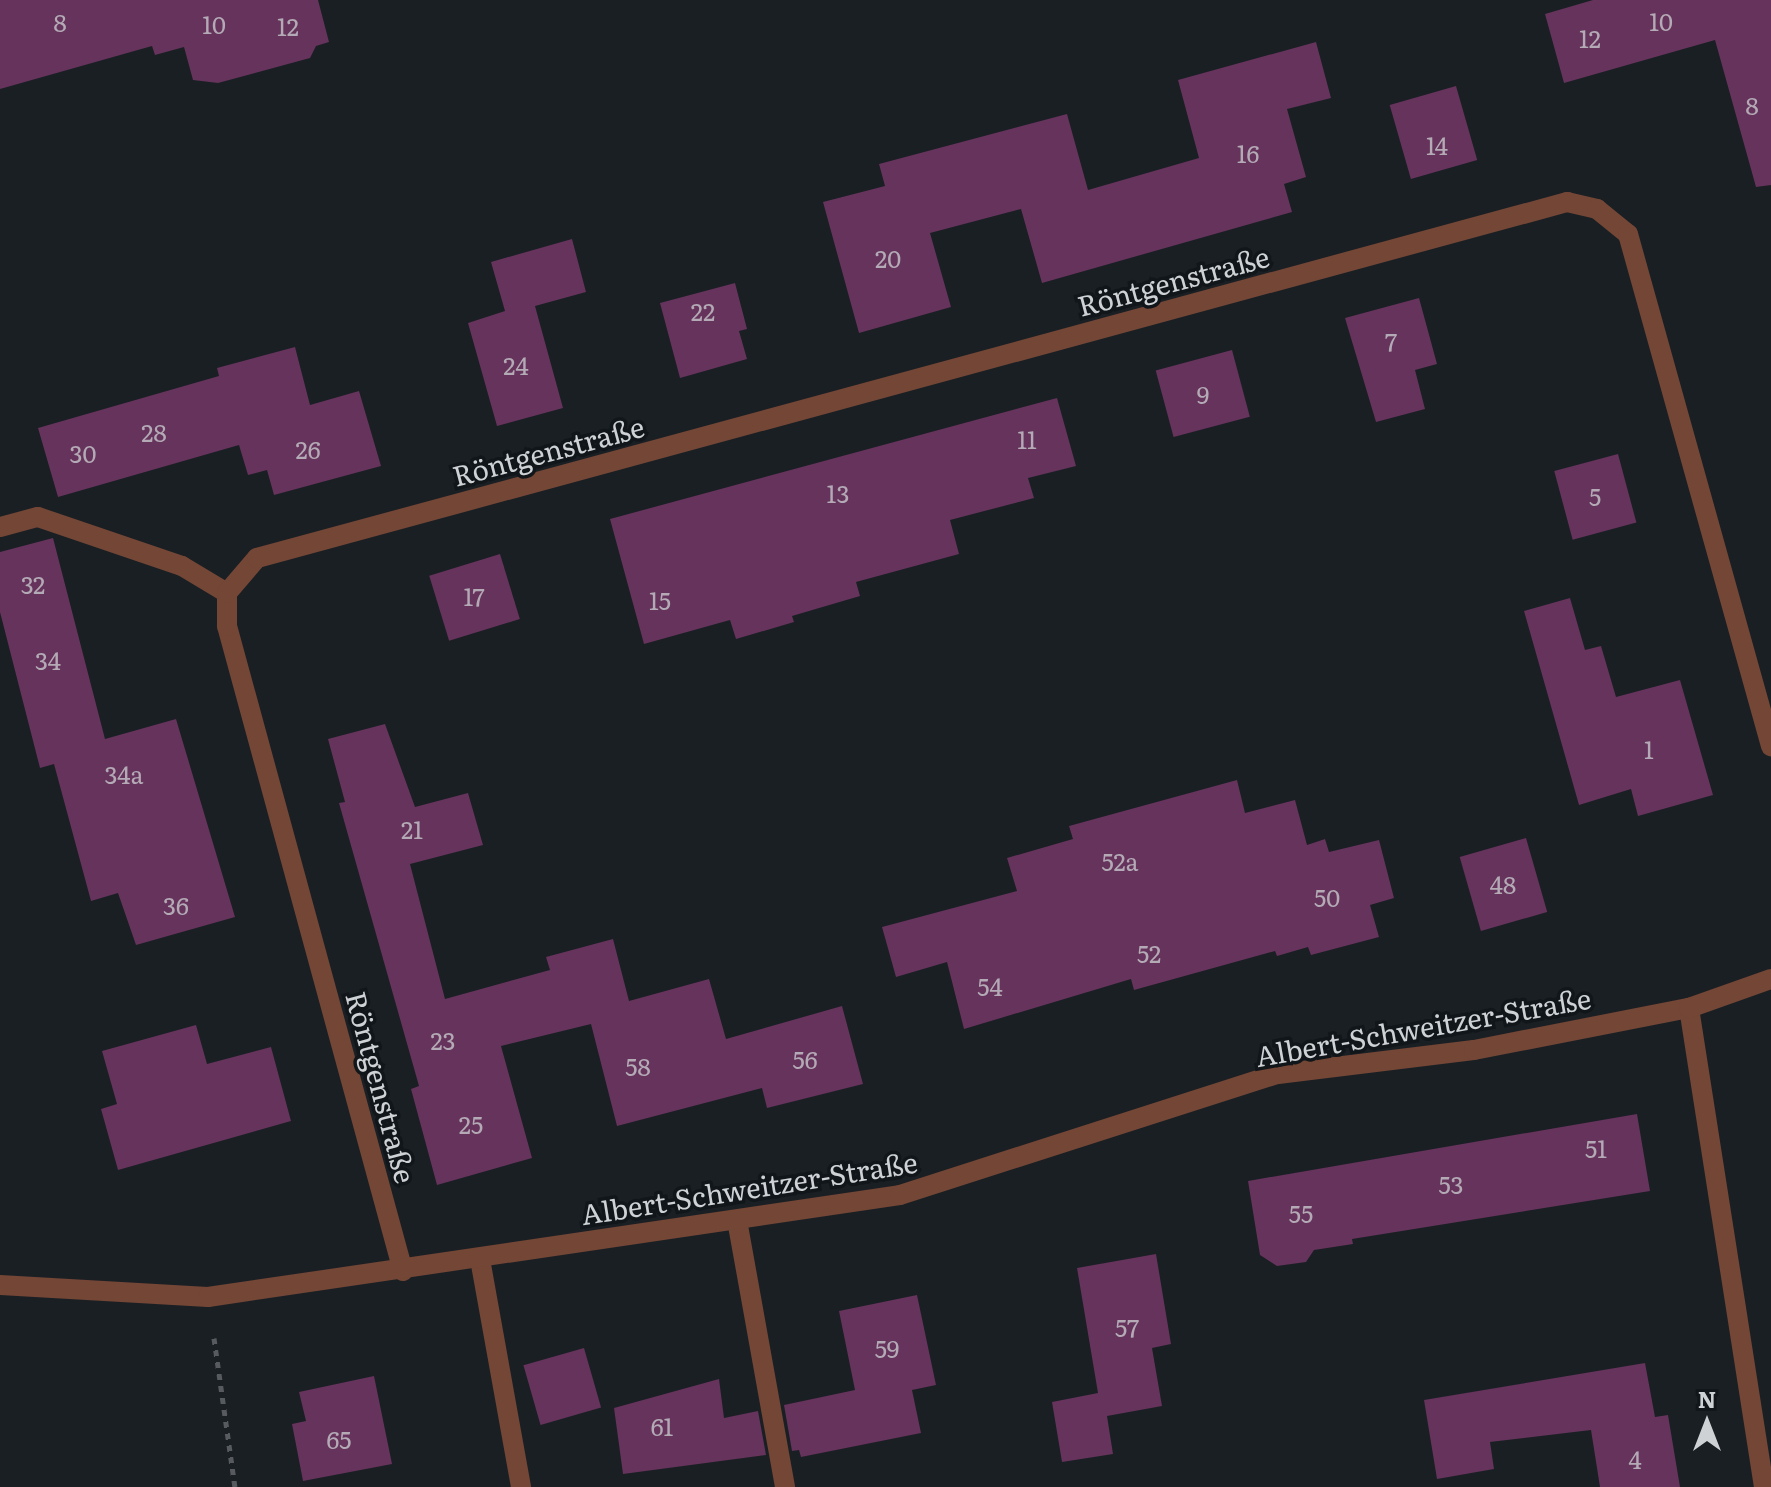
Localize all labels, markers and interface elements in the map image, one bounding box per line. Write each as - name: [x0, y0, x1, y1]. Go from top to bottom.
- house number: 10: [1649, 7, 1673, 35]
- house number: 8: [53, 8, 67, 36]
- house number: 10: [202, 10, 226, 38]
- house number: 12: [277, 12, 299, 40]
- house number: 12: [1579, 24, 1601, 52]
- house number: 8: [1745, 91, 1759, 119]
- house number: 14: [1426, 131, 1448, 159]
- house number: 16: [1237, 139, 1259, 167]
- street label: Röntgenstraße: [1073, 238, 1273, 322]
- house number: 20: [875, 244, 901, 272]
- house number: 22: [691, 297, 715, 325]
- house number: 7: [1385, 327, 1397, 355]
- house number: 24: [503, 351, 529, 379]
- house number: 9: [1197, 380, 1209, 408]
- street label: Röntgenstraße: [448, 408, 648, 492]
- house number: 28: [141, 418, 167, 446]
- house number: 11: [1017, 425, 1037, 453]
- house number: 26: [295, 435, 321, 463]
- house number: 30: [70, 439, 96, 467]
- house number: 13: [827, 479, 849, 507]
- house number: 5: [1589, 482, 1601, 510]
- house number: 32: [21, 570, 45, 598]
- house number: 17: [463, 582, 485, 610]
- house number: 15: [649, 586, 671, 614]
- house number: 34: [35, 646, 61, 674]
- house number: 1: [1644, 735, 1654, 763]
- house number: 34a: [104, 760, 144, 788]
- house number: 21: [401, 815, 423, 843]
- house number: 52a: [1101, 847, 1139, 875]
- house number: 48: [1490, 870, 1516, 898]
- house number: 50: [1314, 883, 1340, 911]
- house number: 36: [163, 891, 189, 919]
- house number: 52: [1137, 939, 1161, 967]
- house number: 54: [977, 972, 1003, 1000]
- street label: Albert-Schweitzer-Straße: [1253, 980, 1593, 1072]
- street label: Röntgenstraße: [340, 987, 424, 1187]
- house number: 23: [430, 1026, 456, 1054]
- house number: 56: [792, 1045, 818, 1073]
- house number: 58: [625, 1052, 651, 1080]
- house number: 25: [459, 1110, 483, 1138]
- house number: 51: [1585, 1134, 1607, 1162]
- street label: Albert-Schweitzer-Straße: [578, 1144, 920, 1230]
- house number: 53: [1438, 1170, 1464, 1198]
- house number: 55: [1289, 1199, 1313, 1227]
- house number: 57: [1115, 1313, 1139, 1341]
- house number: 59: [875, 1334, 899, 1362]
- text: N: [1698, 1382, 1716, 1415]
- north arrow: [1667, 1383, 1747, 1463]
- house number: 61: [651, 1412, 673, 1440]
- house number: 65: [326, 1425, 352, 1453]
- house number: 4: [1628, 1445, 1642, 1473]

